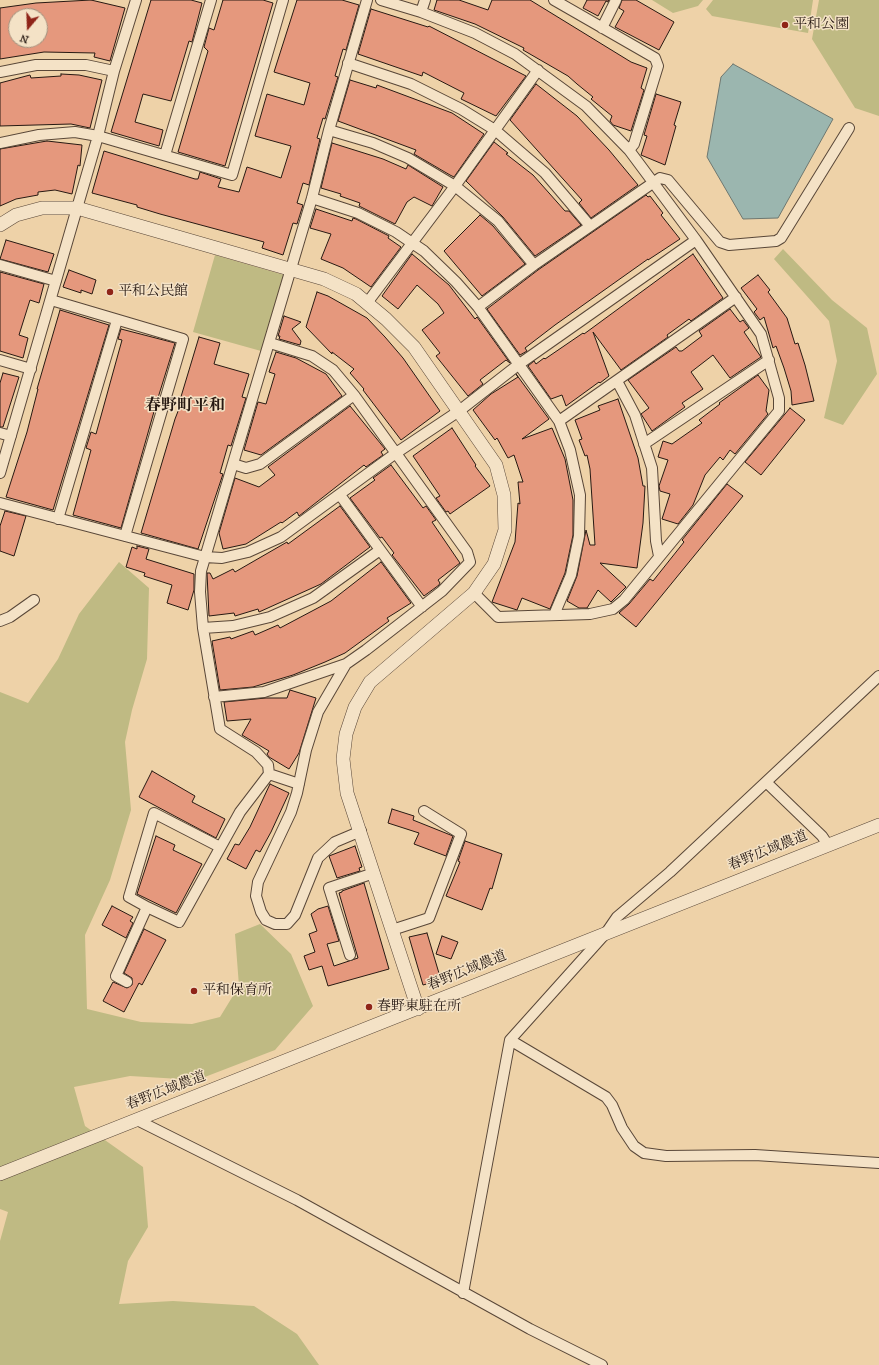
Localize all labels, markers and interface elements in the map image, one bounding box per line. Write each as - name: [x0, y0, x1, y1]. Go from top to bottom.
- north arrow: [8, 8, 48, 48]
- place label: 平和公園: [793, 17, 849, 33]
- marker: 平和公園: [780, 20, 790, 30]
- text: N: [18, 31, 30, 46]
- place label: 平和公民館: [118, 284, 188, 300]
- marker: 平和公民館: [105, 287, 115, 297]
- district label: 春野町平和: [145, 396, 225, 416]
- street label: 春野広域農道: [726, 827, 810, 875]
- street label: 春野広域農道: [425, 947, 509, 995]
- place label: 平和保育所: [202, 983, 272, 999]
- marker: 平和保育所: [189, 986, 199, 996]
- place label: 春野東駐在所: [377, 999, 461, 1015]
- marker: 春野東駐在所: [364, 1002, 374, 1012]
- street label: 春野広域農道: [124, 1068, 208, 1114]

